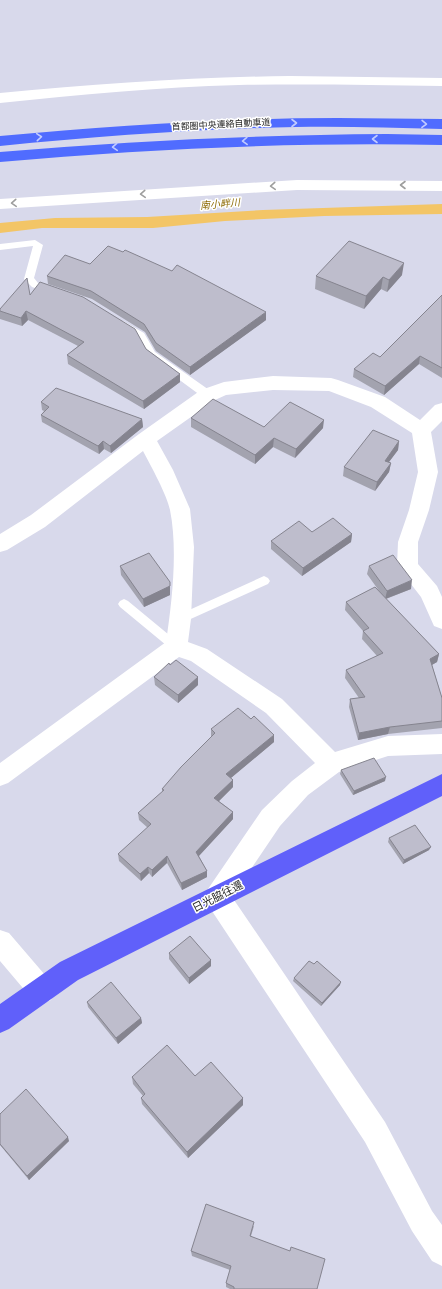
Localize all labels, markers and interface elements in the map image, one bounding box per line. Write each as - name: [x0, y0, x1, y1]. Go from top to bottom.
- street label: 首都圏中央連絡自動車道: [171, 117, 271, 133]
- one-way arrow: [291, 119, 297, 127]
- one-way arrow: [421, 119, 427, 128]
- one-way arrow: [36, 133, 42, 142]
- one-way arrow: [372, 135, 378, 143]
- one-way arrow: [242, 137, 248, 145]
- one-way arrow: [112, 143, 118, 152]
- one-way arrow: [400, 181, 406, 189]
- one-way arrow: [270, 182, 276, 191]
- one-way arrow: [140, 190, 146, 199]
- water label: 南小畔川: [200, 197, 241, 213]
- one-way arrow: [11, 199, 17, 208]
- street label: 日光脇往還: [190, 878, 246, 916]

